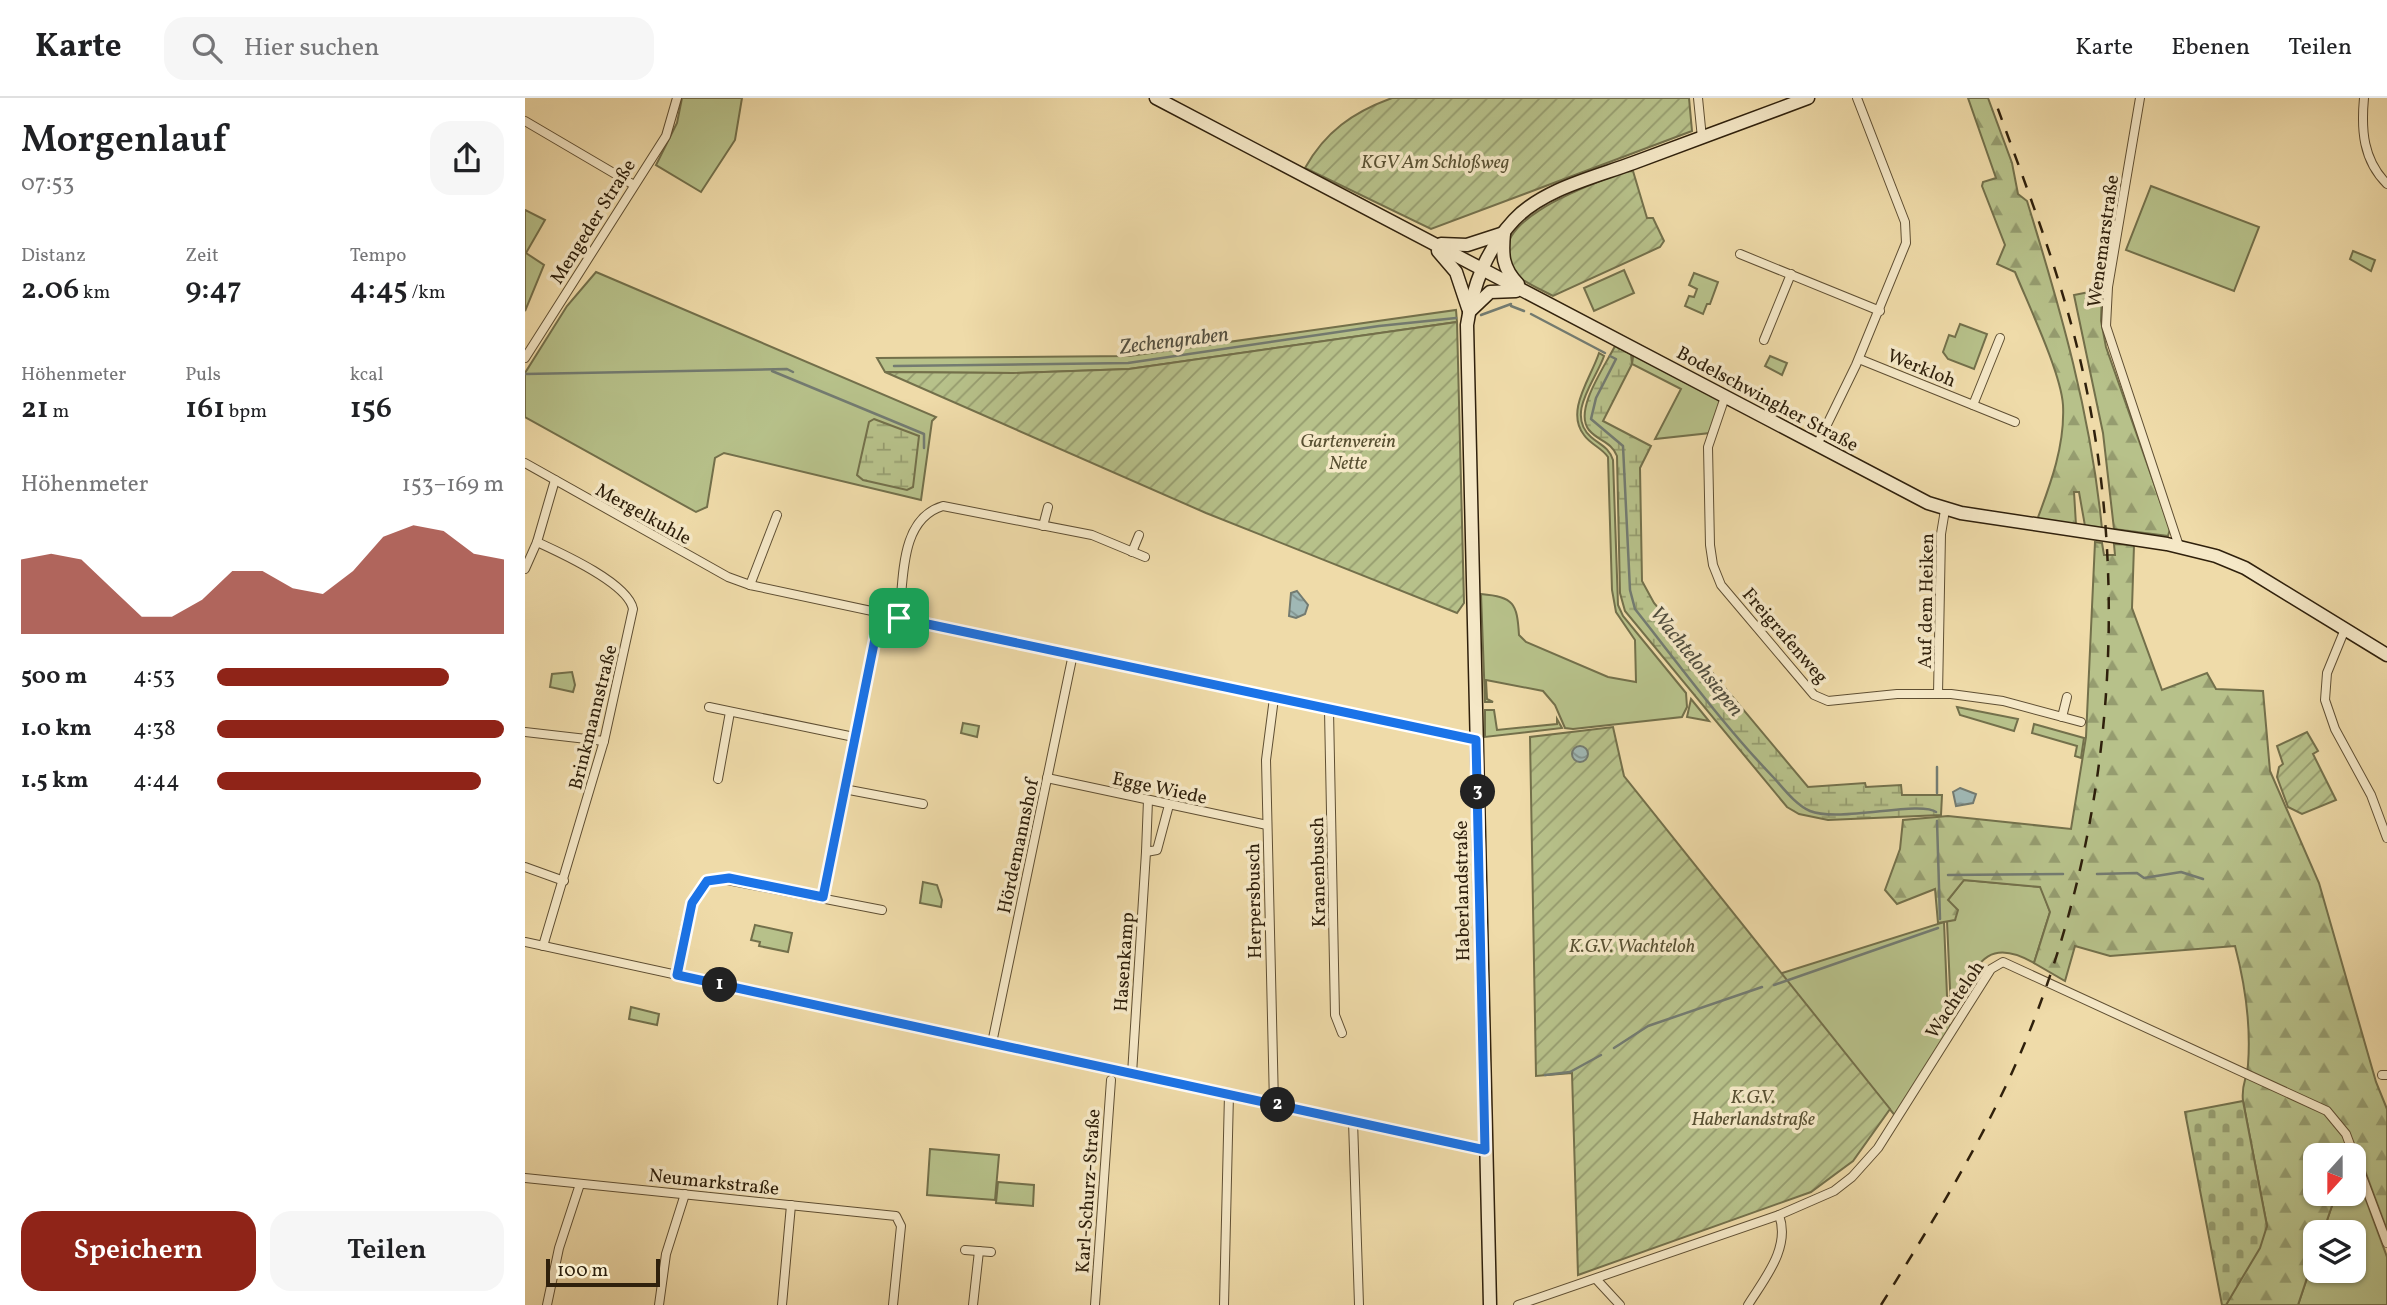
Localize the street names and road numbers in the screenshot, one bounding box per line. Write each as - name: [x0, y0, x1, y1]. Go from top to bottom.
- street label: Mengeder Straße: [545, 155, 643, 290]
- street label: Wenemarstraße: [2082, 173, 2126, 309]
- street label: Bodelschwingher Straße: [1672, 341, 1863, 459]
- street label: Werkloh: [1883, 343, 1959, 394]
- street label: Mergelkuhle: [590, 478, 696, 552]
- street label: Auf dem Heiken: [1913, 533, 1941, 669]
- street label: Freigrafenweg: [1736, 583, 1833, 690]
- street label: Brinkmannstraße: [563, 642, 625, 793]
- street label: Egge Wiede: [1110, 766, 1209, 812]
- street label: Hördemannshof: [992, 775, 1046, 916]
- street label: Kranenbusch: [1305, 816, 1333, 927]
- street label: Haberlandstraße: [1449, 820, 1477, 962]
- street label: Herpersbusch: [1241, 843, 1269, 959]
- street label: Hasenkamp: [1109, 911, 1141, 1013]
- street label: Wachteloh: [1920, 956, 1991, 1044]
- street label: Karl-Schurz-Straße: [1070, 1108, 1108, 1274]
- street label: Neumarkstraße: [647, 1163, 780, 1203]

